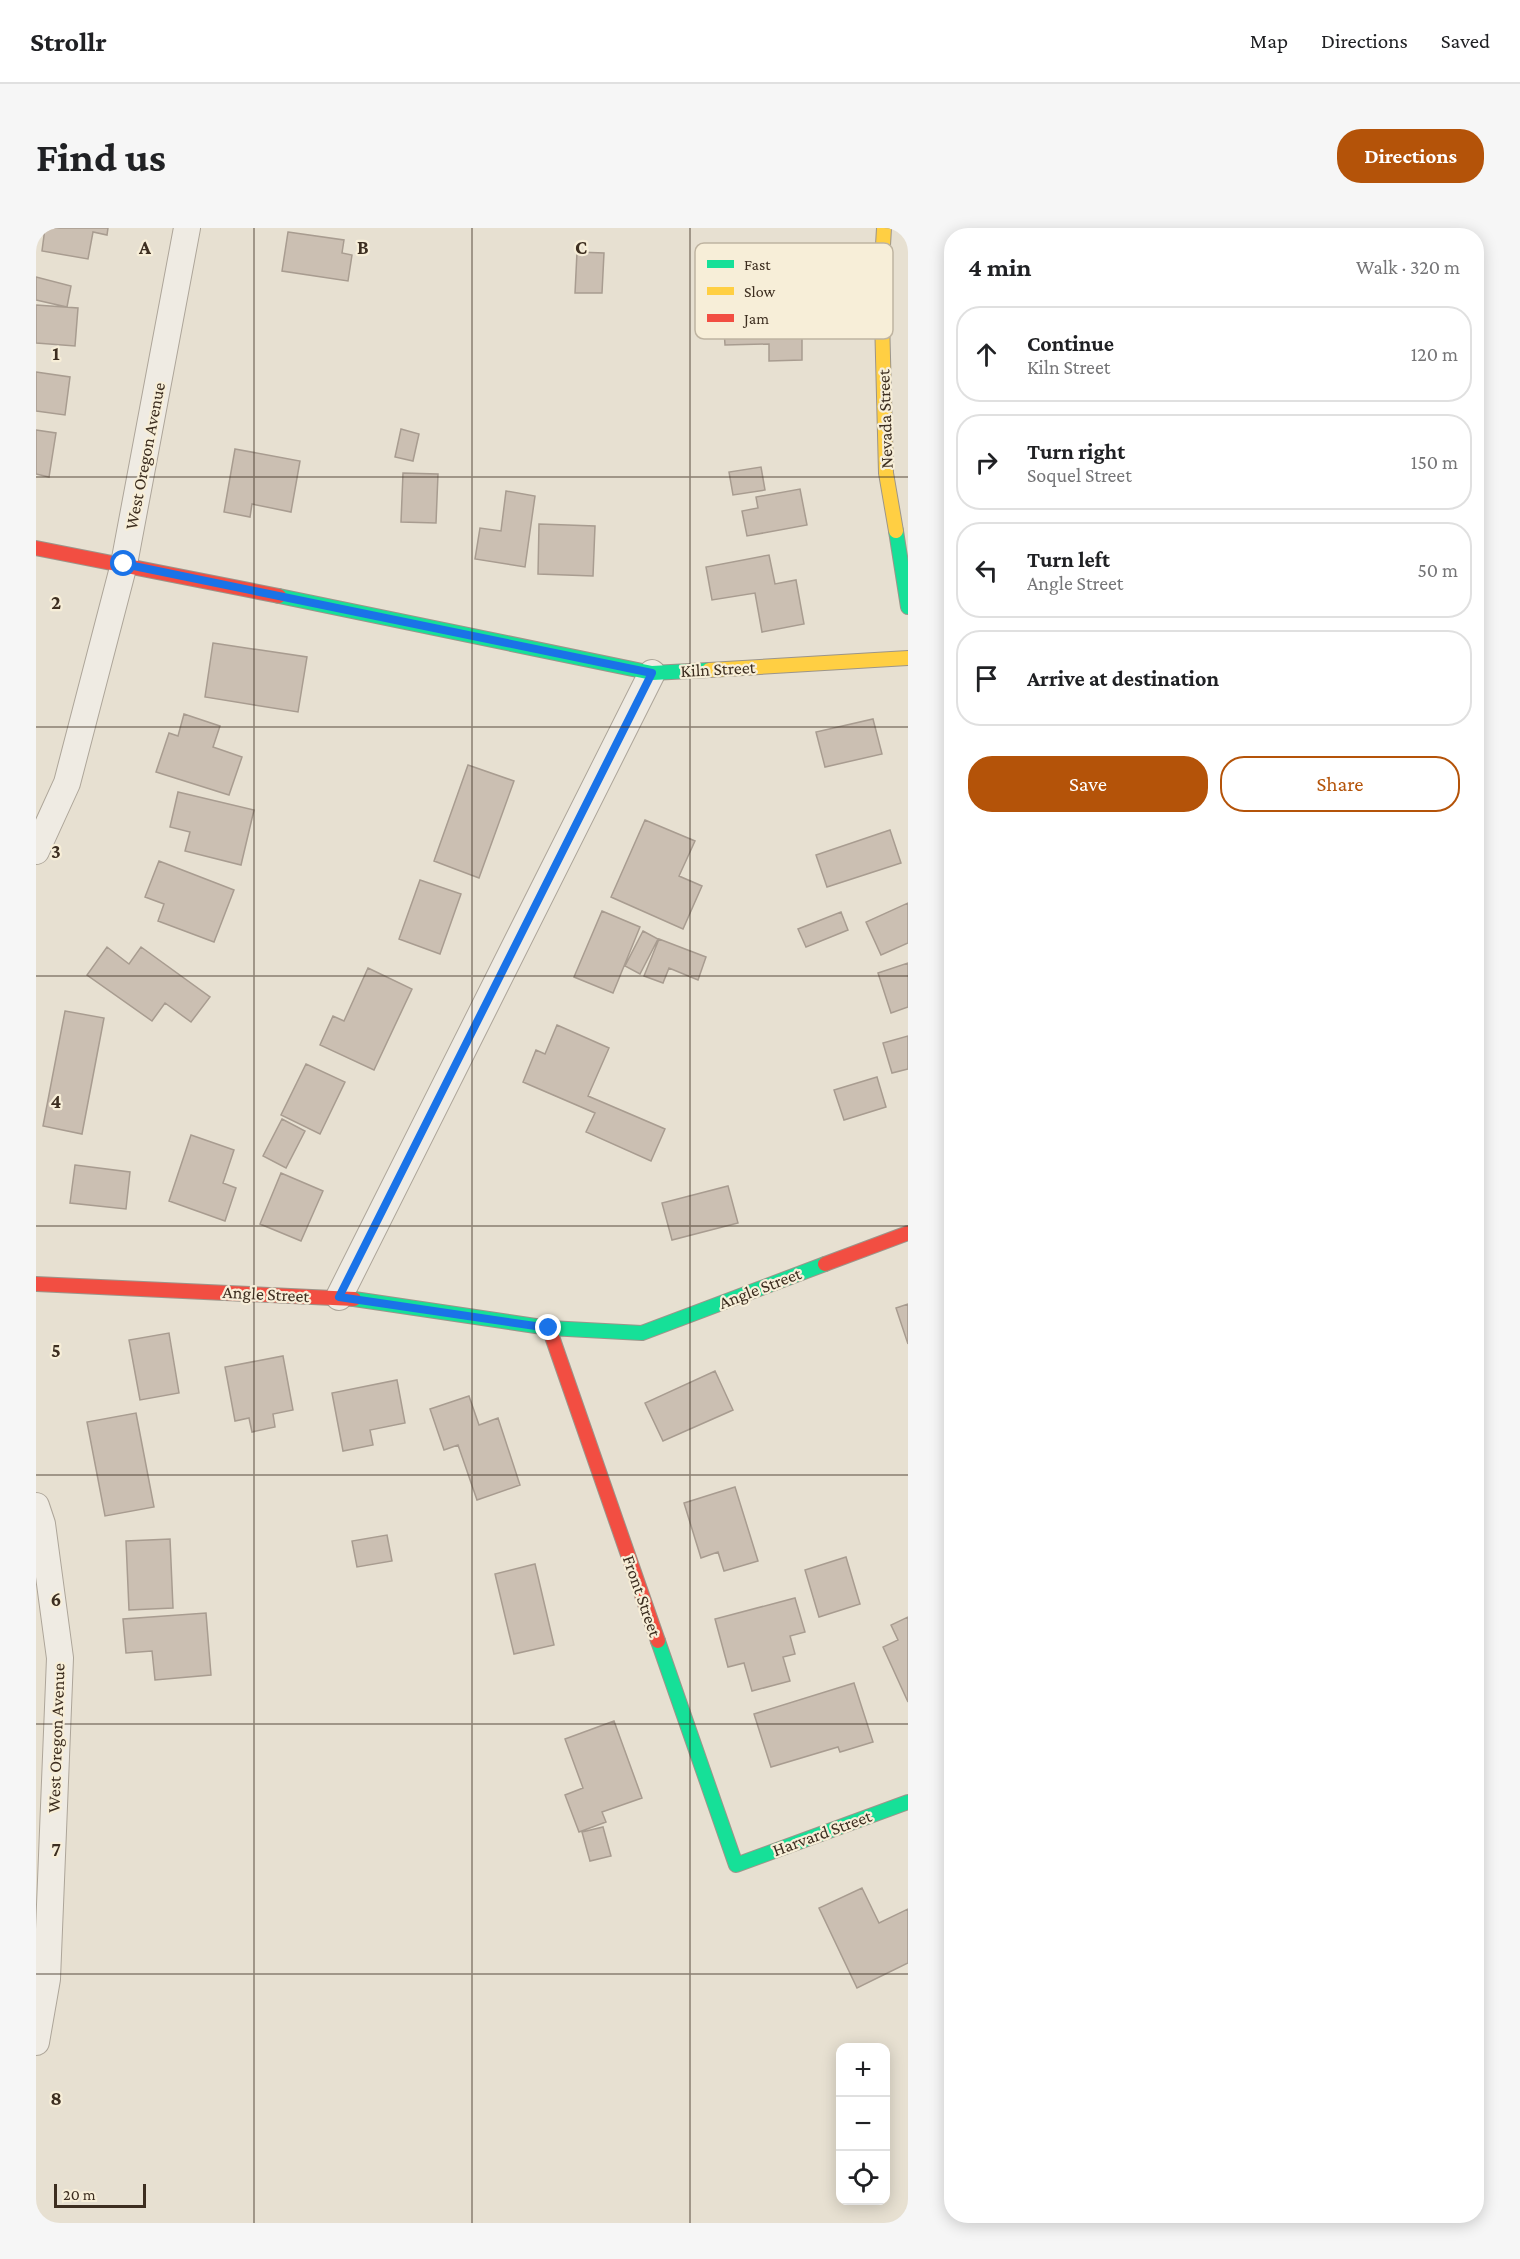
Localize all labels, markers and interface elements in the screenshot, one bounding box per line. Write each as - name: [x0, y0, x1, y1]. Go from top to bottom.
- text: Strollr: [30, 26, 107, 57]
- text: Map: [1250, 29, 1288, 53]
- text: Directions: [1321, 29, 1408, 53]
- text: Saved: [1441, 29, 1490, 53]
- button: Directions: [1337, 129, 1484, 183]
- text: Find us: [36, 133, 166, 180]
- text: A: [138, 236, 152, 258]
- text: B: [357, 236, 369, 258]
- text: C: [575, 236, 587, 258]
- legend: [695, 243, 893, 339]
- text: 4 min: [968, 253, 1032, 282]
- text: Fast: [744, 256, 771, 273]
- text: Walk · 320 m: [1356, 256, 1460, 278]
- text: Slow: [744, 283, 776, 300]
- text: Jam: [742, 310, 769, 328]
- text: Continue: [1027, 331, 1114, 356]
- icon: ahead: [970, 338, 1003, 371]
- text: 1: [52, 342, 60, 364]
- text: 120 m: [1411, 343, 1458, 365]
- text: Kiln Street: [1027, 356, 1110, 378]
- street label: Nevada Street: [873, 368, 897, 469]
- street label: West Oregon Avenue: [121, 381, 169, 531]
- text: Turn right: [1027, 439, 1125, 464]
- icon: right: [970, 446, 1003, 479]
- text: 150 m: [1411, 451, 1458, 473]
- text: Soquel Street: [1027, 464, 1132, 486]
- text: Turn left: [1027, 547, 1110, 572]
- route start: [110, 550, 136, 576]
- icon: left: [970, 554, 1003, 587]
- text: 50 m: [1417, 559, 1458, 581]
- text: Angle Street: [1027, 572, 1123, 594]
- text: 2: [51, 591, 61, 613]
- street label: Kiln Street: [680, 657, 757, 681]
- icon: arrive: [970, 662, 1003, 695]
- text: Arrive at destination: [1027, 666, 1219, 691]
- button: Save: [968, 756, 1208, 812]
- button: Share: [1220, 756, 1460, 812]
- text: 3: [51, 840, 61, 862]
- text: 4: [51, 1090, 62, 1112]
- street label: Angle Street: [716, 1263, 805, 1313]
- street label: Angle Street: [222, 1282, 311, 1306]
- route end: [535, 1314, 561, 1340]
- text: 5: [51, 1339, 61, 1361]
- street label: Front Street: [619, 1553, 666, 1640]
- text: 6: [51, 1588, 61, 1610]
- street label: West Oregon Avenue: [43, 1663, 69, 1813]
- street label: Harvard Street: [770, 1805, 875, 1860]
- text: 7: [51, 1838, 61, 1860]
- map controls: [836, 2043, 890, 2205]
- button: +: [836, 2043, 890, 2097]
- text: 8: [50, 2087, 62, 2109]
- button: −: [836, 2097, 890, 2151]
- button: locate: [836, 2151, 890, 2205]
- scale bar: [54, 2181, 146, 2208]
- text: 20 m: [63, 2186, 96, 2203]

